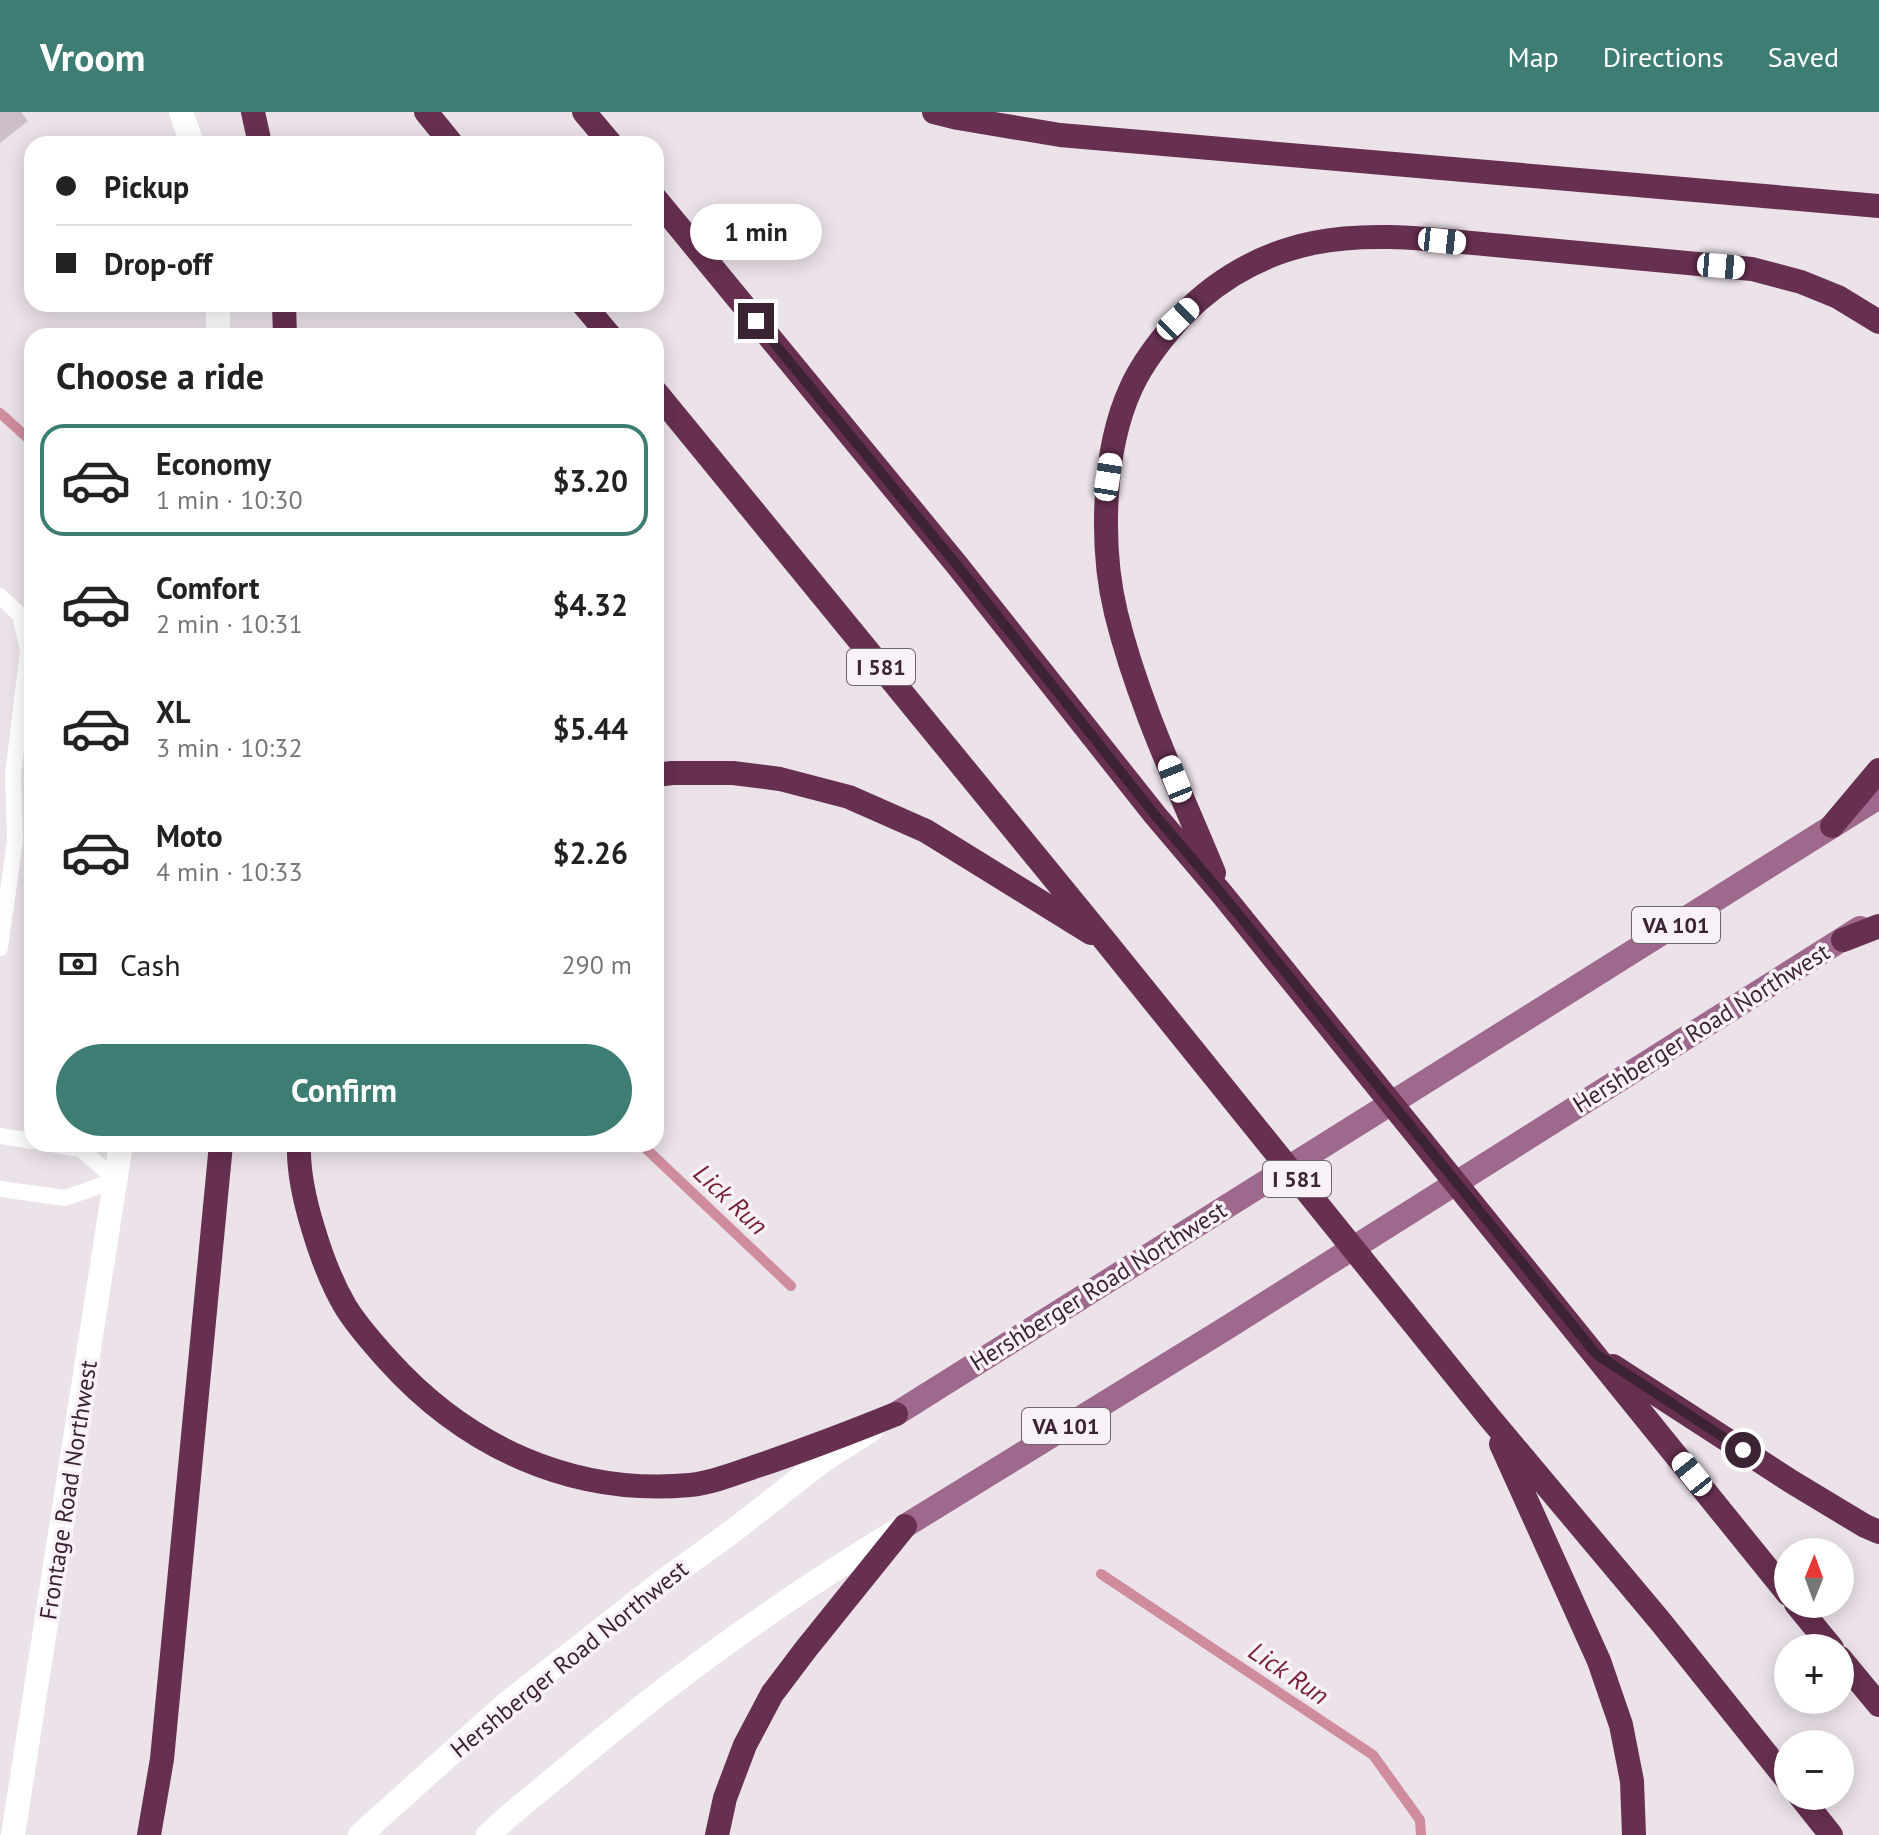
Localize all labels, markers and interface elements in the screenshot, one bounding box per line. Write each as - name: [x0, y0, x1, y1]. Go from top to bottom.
- text: Vroom: [40, 32, 145, 81]
- text: Map: [1508, 38, 1559, 75]
- text: Directions: [1603, 38, 1724, 75]
- text: Saved: [1768, 38, 1839, 75]
- text: Pickup: [104, 167, 189, 206]
- callout: 1 min: [690, 205, 822, 261]
- text: 1 min: [724, 215, 788, 248]
- car: [1417, 227, 1467, 255]
- text: Drop-off: [104, 244, 212, 283]
- car: [1696, 252, 1746, 280]
- car: [1152, 294, 1204, 344]
- route end: [738, 303, 774, 339]
- text: Choose a ride: [56, 352, 264, 399]
- icon: car: [60, 444, 132, 516]
- text: Economy: [156, 444, 271, 483]
- car: [1092, 451, 1124, 503]
- text: $3.20: [553, 461, 628, 500]
- text: 1 min · 10:30: [156, 483, 303, 516]
- icon: car: [60, 568, 132, 640]
- text: Comfort: [156, 568, 259, 607]
- text: $4.32: [553, 585, 628, 624]
- text: 2 min · 10:31: [156, 607, 303, 640]
- road number: I 581: [847, 649, 915, 685]
- icon: car: [60, 692, 132, 764]
- text: XL: [156, 692, 190, 731]
- text: $5.44: [553, 709, 628, 748]
- text: 3 min · 10:32: [156, 731, 303, 764]
- car: [1155, 752, 1195, 806]
- icon: car: [60, 816, 132, 888]
- text: Moto: [156, 816, 223, 855]
- text: $2.26: [553, 833, 628, 872]
- text: 4 min · 10:33: [156, 855, 303, 888]
- road number: VA 101: [1632, 907, 1720, 943]
- street label: Hershberger Road Northwest: [1567, 936, 1835, 1120]
- icon: cash: [56, 942, 100, 986]
- text: Cash: [120, 945, 181, 984]
- text: 290 m: [561, 948, 632, 981]
- button: Confirm: [56, 1044, 632, 1136]
- water label: Lick Run: [687, 1156, 775, 1242]
- road number: I 581: [1263, 1161, 1331, 1197]
- street label: Hershberger Road Northwest: [964, 1194, 1232, 1378]
- street label: Frontage Road Northwest: [32, 1358, 104, 1622]
- road number: VA 101: [1022, 1408, 1110, 1444]
- route start: [1725, 1432, 1761, 1468]
- car: [1668, 1448, 1716, 1500]
- north arrow: [1774, 1538, 1854, 1618]
- map controls: [1774, 1538, 1854, 1810]
- street label: Hershberger Road Northwest: [444, 1554, 694, 1764]
- water label: Lick Run: [1243, 1634, 1335, 1712]
- button: +: [1774, 1634, 1854, 1714]
- button: −: [1774, 1730, 1854, 1810]

